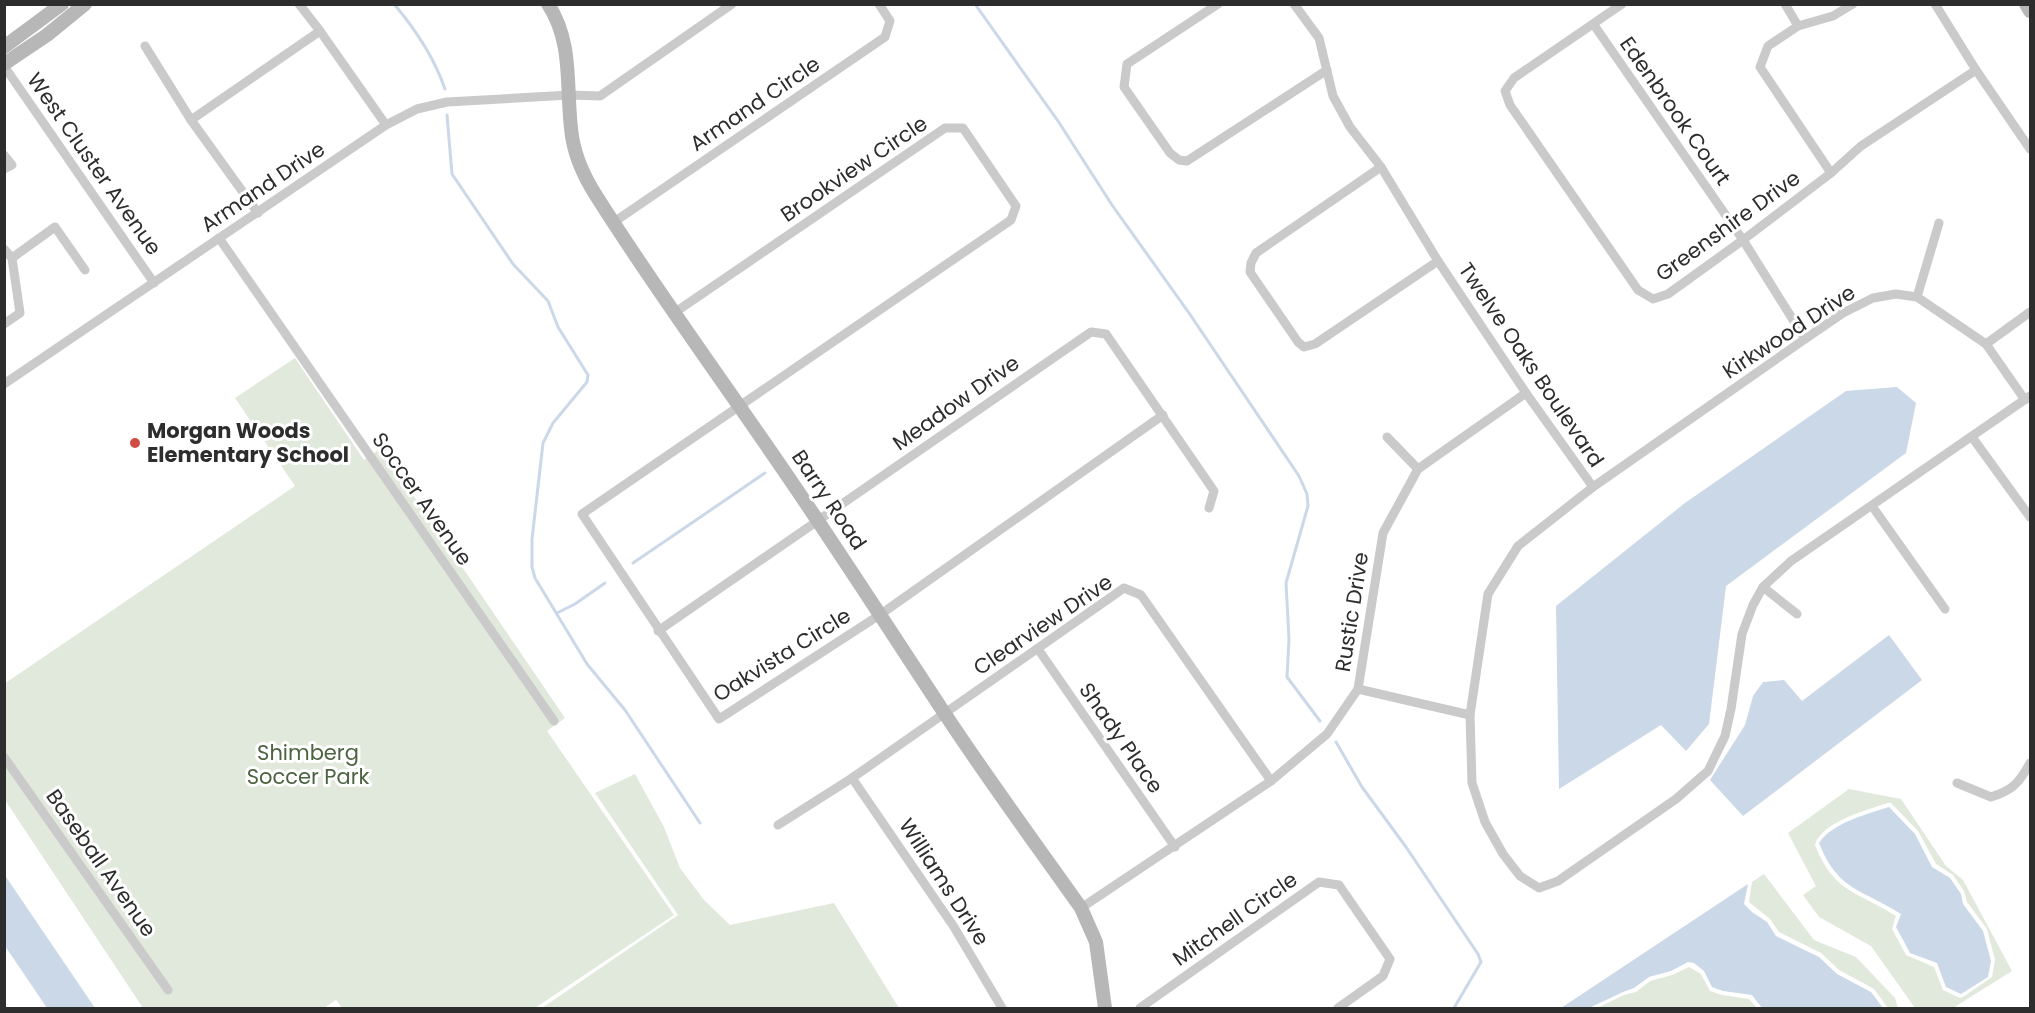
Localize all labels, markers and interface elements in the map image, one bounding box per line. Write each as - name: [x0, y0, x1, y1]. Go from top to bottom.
- street label: Edenbrook Court: [1613, 31, 1738, 191]
- street label: Armand Circle: [684, 49, 826, 158]
- street label: West Cluster Avenue: [20, 67, 168, 261]
- street label: Brookview Circle: [775, 109, 933, 229]
- street label: Armand Drive: [195, 134, 330, 239]
- street label: Greenshire Drive: [1649, 163, 1806, 288]
- street label: Twelve Oaks Boulevard: [1452, 257, 1611, 473]
- street label: Kirkwood Drive: [1717, 278, 1861, 385]
- street label: Meadow Drive: [887, 348, 1025, 457]
- place label: Morgan Woods Elementary School: [147, 416, 349, 469]
- street label: Soccer Avenue: [366, 426, 479, 571]
- marker: Morgan Woods Elementary School: [128, 436, 142, 450]
- street label: Barry Road: [785, 444, 874, 555]
- street label: Rustic Drive: [1328, 550, 1375, 674]
- street label: Clearview Drive: [968, 567, 1118, 682]
- street label: Oakvista Circle: [707, 601, 856, 708]
- street label: Shady Place: [1073, 677, 1170, 799]
- park label: Shimberg Soccer Park: [247, 738, 370, 791]
- street label: Baseball Avenue: [40, 783, 163, 942]
- street label: Williams Drive: [892, 813, 996, 951]
- street label: Mitchell Circle: [1167, 865, 1303, 972]

